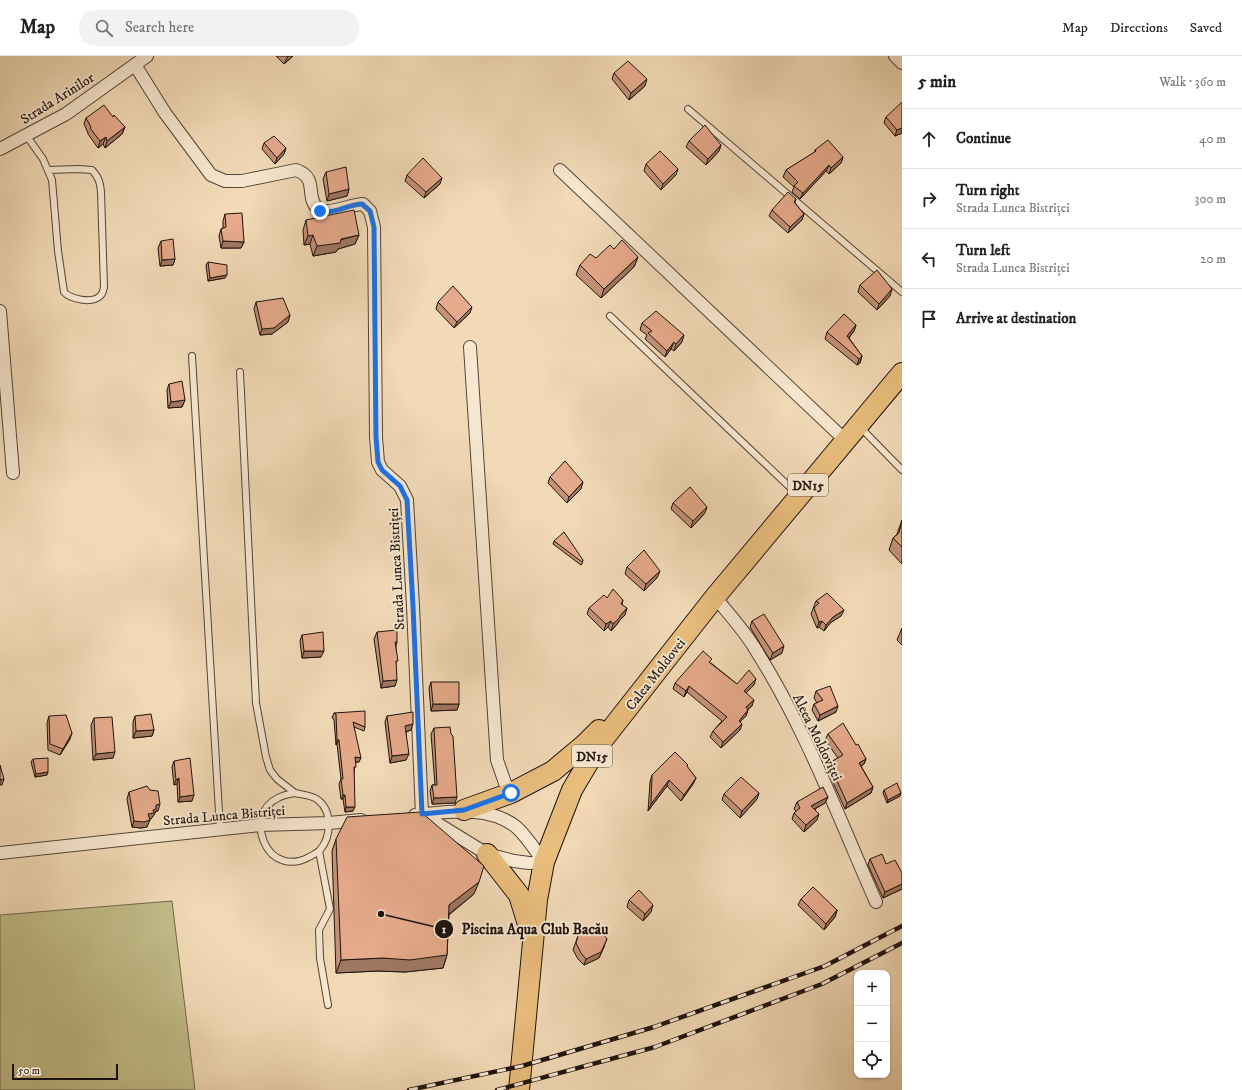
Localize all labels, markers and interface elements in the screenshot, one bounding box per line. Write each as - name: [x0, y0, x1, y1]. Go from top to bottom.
- search box: [79, 10, 359, 46]
- text: Map: [20, 16, 55, 39]
- icon: search: [93, 17, 115, 39]
- text: Search here: [125, 18, 194, 37]
- text: Map: [1062, 19, 1088, 37]
- text: Directions: [1110, 19, 1168, 37]
- text: Saved: [1190, 19, 1222, 37]
- street label: Strada Arinilor: [17, 69, 98, 129]
- text: 5 min: [918, 71, 956, 93]
- text: Walk · 360 m: [1159, 74, 1226, 90]
- icon: ahead: [918, 128, 940, 150]
- text: Continue: [956, 129, 1011, 148]
- text: 40 m: [1199, 131, 1226, 147]
- text: Turn right: [956, 181, 1019, 200]
- icon: right: [918, 188, 940, 210]
- text: 300 m: [1195, 191, 1226, 207]
- text: Strada Lunca Bistriței: [956, 200, 1070, 216]
- route end: [311, 202, 329, 220]
- text: Turn left: [956, 241, 1010, 260]
- icon: left: [918, 248, 940, 270]
- text: 20 m: [1200, 251, 1226, 267]
- text: Strada Lunca Bistriței: [956, 260, 1070, 276]
- icon: arrive: [918, 308, 940, 330]
- text: Arrive at destination: [956, 309, 1076, 328]
- road number: DN15: [788, 474, 828, 496]
- street label: Strada Lunca Bistriței: [385, 507, 409, 630]
- street label: Calea Moldovei: [622, 634, 690, 714]
- street label: Aleea Moldoviței: [788, 691, 846, 784]
- road number: DN15: [572, 745, 612, 767]
- route start: [502, 784, 520, 802]
- street label: Strada Lunca Bistriței: [162, 802, 286, 830]
- callout: Piscina Aqua Club Bacău: [434, 915, 617, 942]
- text: Piscina Aqua Club Bacău: [462, 920, 609, 940]
- text: 1: [442, 922, 447, 937]
- map controls: [854, 970, 890, 1078]
- button: +: [854, 970, 890, 1006]
- button: −: [854, 1006, 890, 1042]
- button: locate: [854, 1042, 890, 1078]
- scale bar: [12, 1062, 118, 1081]
- text: 50 m: [18, 1064, 40, 1078]

